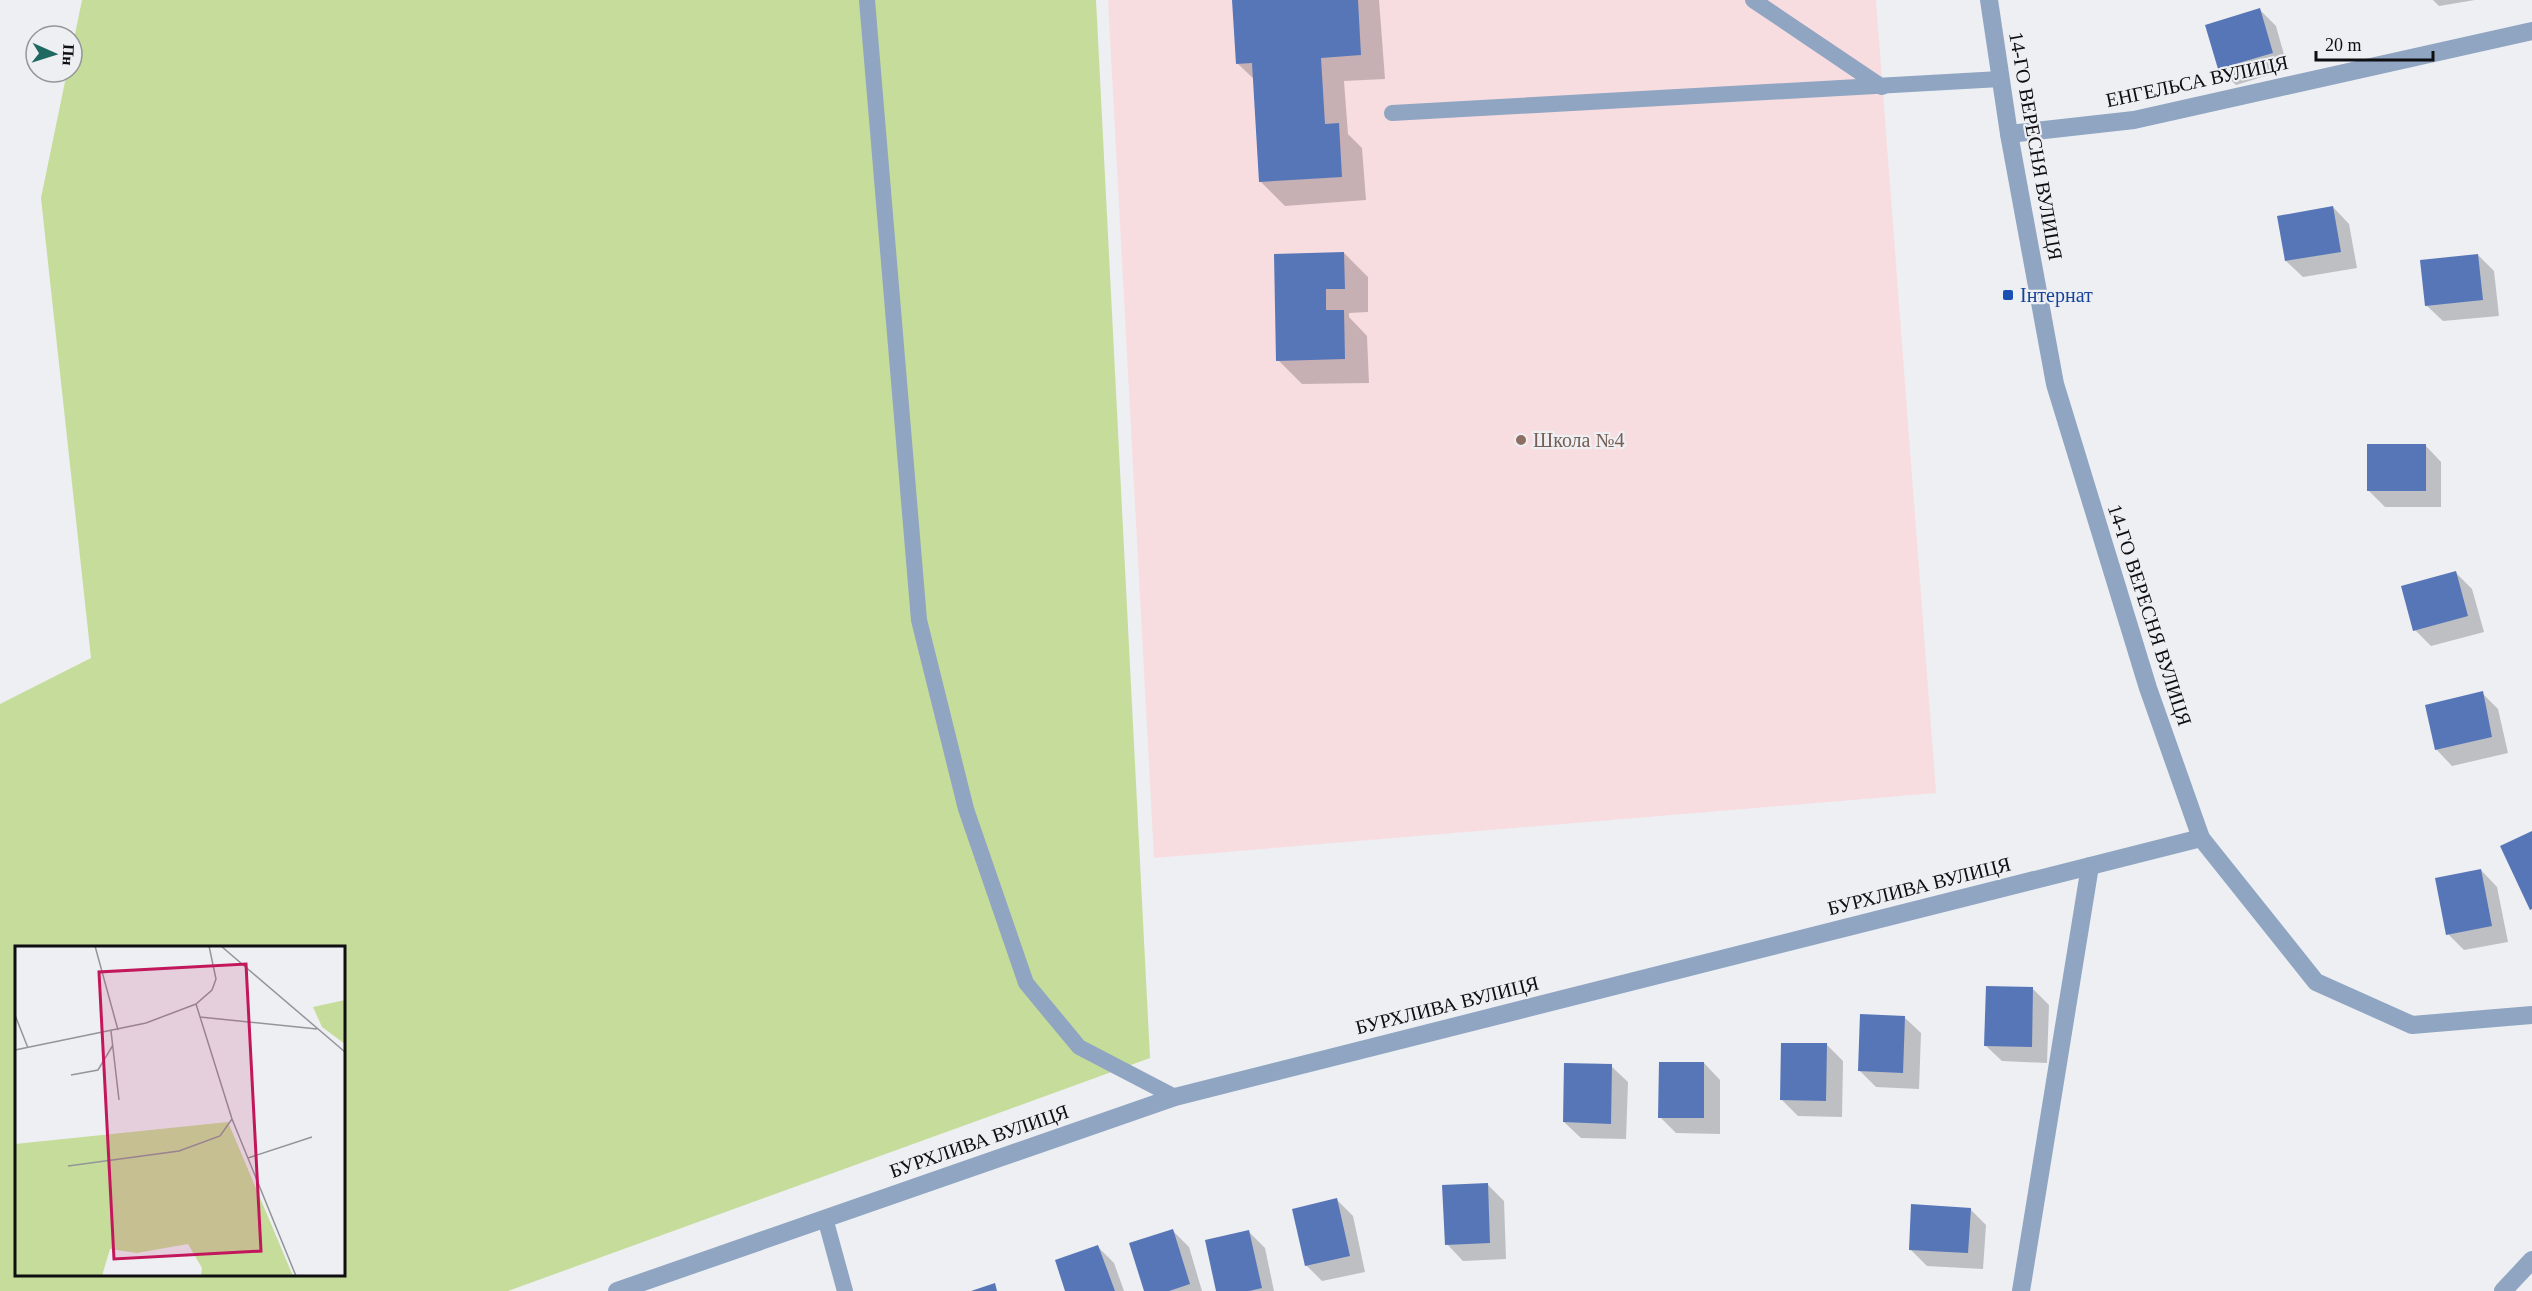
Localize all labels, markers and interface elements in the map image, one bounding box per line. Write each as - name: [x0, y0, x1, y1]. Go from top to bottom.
- north arrow: [24, 24, 84, 84]
- scale bar: [2316, 24, 2433, 62]
- street label: 14-ГО ВЕРЕСНЯ ВУЛИЦЯ: [2004, 30, 2067, 262]
- text: 20 m: [2325, 35, 2362, 55]
- text: Пн: [59, 43, 78, 66]
- street label: ЕНГЕЛЬСА ВУЛИЦЯ: [2104, 51, 2290, 112]
- place label: Інтернат: [2020, 284, 2093, 307]
- marker: Інтернат: [2001, 288, 2015, 302]
- place label: Школа №4: [1533, 429, 1625, 451]
- marker: Школа №4: [1514, 433, 1528, 447]
- street label: 14-ГО ВЕРЕСНЯ ВУЛИЦЯ: [2103, 501, 2196, 729]
- street label: БУРХЛИВА ВУЛИЦЯ: [1825, 853, 2013, 920]
- inset map: [15, 946, 345, 1276]
- street label: БУРХЛИВА ВУЛИЦЯ: [1353, 972, 1541, 1039]
- street label: БУРХЛИВА ВУЛИЦЯ: [887, 1100, 1072, 1183]

